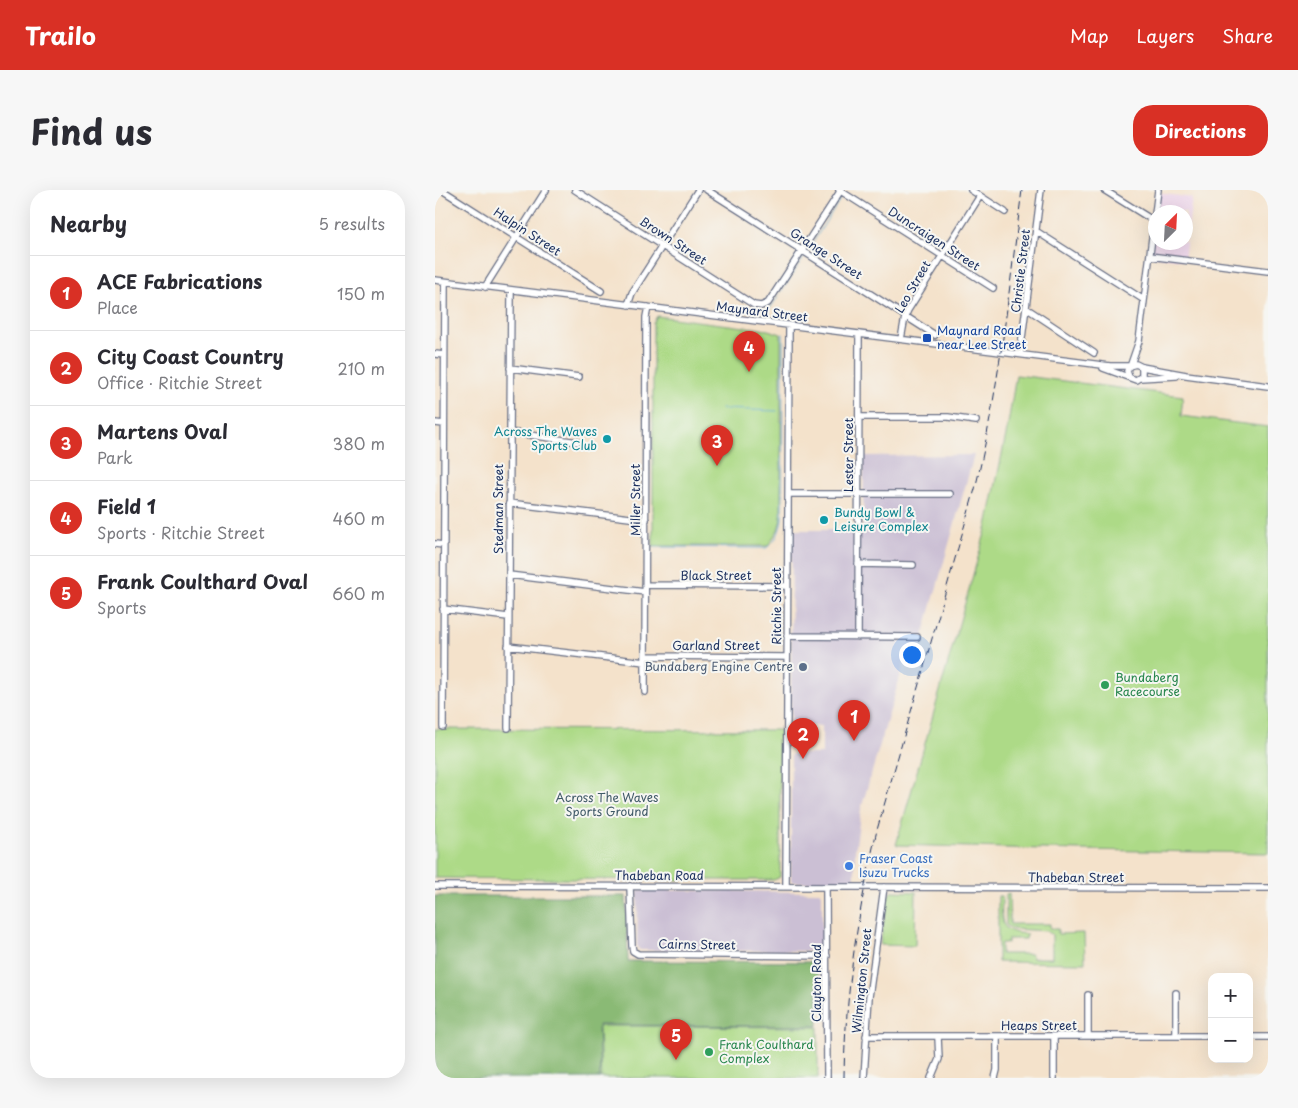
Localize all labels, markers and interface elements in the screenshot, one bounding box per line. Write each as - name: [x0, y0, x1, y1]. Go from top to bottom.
- text: Trailo: [25, 17, 96, 53]
- text: Map: [1070, 22, 1109, 49]
- text: Layers: [1137, 22, 1194, 49]
- text: Share: [1222, 22, 1273, 49]
- text: Find us: [30, 104, 152, 157]
- button: Directions: [1133, 105, 1268, 156]
- street label: Duncraigen Street: [885, 202, 984, 275]
- street label: Halpin Street: [490, 203, 565, 260]
- north arrow: [1148, 205, 1193, 250]
- text: Nearby: [50, 207, 127, 239]
- text: 5 results: [318, 211, 385, 235]
- street label: Brown Street: [636, 212, 711, 269]
- street label: Grange Street: [787, 223, 866, 283]
- street label: Christie Street: [1006, 228, 1034, 314]
- street label: Leo Street: [890, 256, 935, 316]
- text: ACE Fabrications: [97, 267, 262, 295]
- text: 1: [62, 281, 70, 305]
- text: 150 m: [337, 281, 385, 305]
- text: Place: [97, 295, 138, 319]
- street label: Maynard Street: [715, 296, 809, 326]
- place label: Maynard Road near Lee Street: [937, 321, 1027, 353]
- pin: 4: [733, 331, 765, 372]
- marker: Maynard Road near Lee Street: [921, 332, 933, 344]
- text: City Coast Country: [97, 342, 284, 370]
- text: 2: [60, 356, 72, 380]
- text: 210 m: [337, 356, 385, 380]
- text: Office · Ritchie Street: [97, 370, 262, 394]
- text: Martens Oval: [97, 417, 228, 445]
- street label: Lester Street: [839, 418, 857, 492]
- place label: Across The Waves Sports Club: [494, 422, 598, 454]
- pin: 3: [701, 425, 733, 466]
- text: 3: [61, 431, 71, 455]
- text: 380 m: [333, 431, 385, 455]
- marker: Across The Waves Sports Club: [601, 433, 613, 445]
- text: Park: [97, 445, 133, 469]
- street label: Stedman Street: [489, 464, 507, 554]
- street label: Miller Street: [626, 464, 644, 536]
- text: Field 1: [97, 492, 156, 520]
- place label: Bundy Bowl & Leisure Complex: [834, 503, 928, 535]
- text: 4: [61, 506, 71, 530]
- text: 460 m: [333, 506, 385, 530]
- marker: Bundy Bowl & Leisure Complex: [818, 514, 830, 526]
- text: Sports · Ritchie Street: [97, 520, 265, 544]
- street label: Black Street: [680, 566, 752, 584]
- text: Frank Coulthard Oval: [97, 567, 308, 595]
- street label: Ritchie Street: [767, 567, 785, 645]
- text: 5: [61, 581, 71, 605]
- text: 660 m: [332, 581, 385, 605]
- text: Sports: [97, 595, 146, 619]
- street label: Garland Street: [672, 636, 760, 654]
- your location: [899, 642, 925, 668]
- place label: Bundaberg Engine Centre: [644, 657, 793, 675]
- marker: Bundaberg Engine Centre: [797, 661, 809, 673]
- place label: Bundaberg Racecourse: [1115, 668, 1180, 700]
- marker: Bundaberg Racecourse: [1099, 679, 1111, 691]
- pin: 1: [838, 700, 870, 741]
- pin: 2: [787, 718, 819, 759]
- park label: Across The Waves Sports Ground: [556, 788, 659, 820]
- place label: Fraser Coast Isuzu Trucks: [859, 849, 933, 881]
- marker: Fraser Coast Isuzu Trucks: [843, 860, 855, 872]
- street label: Thabeban Road: [614, 866, 704, 884]
- street label: Thabeban Street: [1028, 868, 1124, 886]
- street label: Wilmington Street: [847, 927, 875, 1034]
- street label: Cairns Street: [658, 934, 736, 954]
- street label: Clayton Road: [807, 944, 825, 1022]
- map controls: [1208, 973, 1253, 1063]
- button: +: [1208, 973, 1253, 1018]
- street label: Heaps Street: [1001, 1016, 1077, 1034]
- button: −: [1208, 1018, 1253, 1063]
- pin: 5: [660, 1019, 692, 1060]
- place label: Frank Coulthard Complex: [719, 1035, 814, 1067]
- marker: Frank Coulthard Complex: [703, 1046, 715, 1058]

